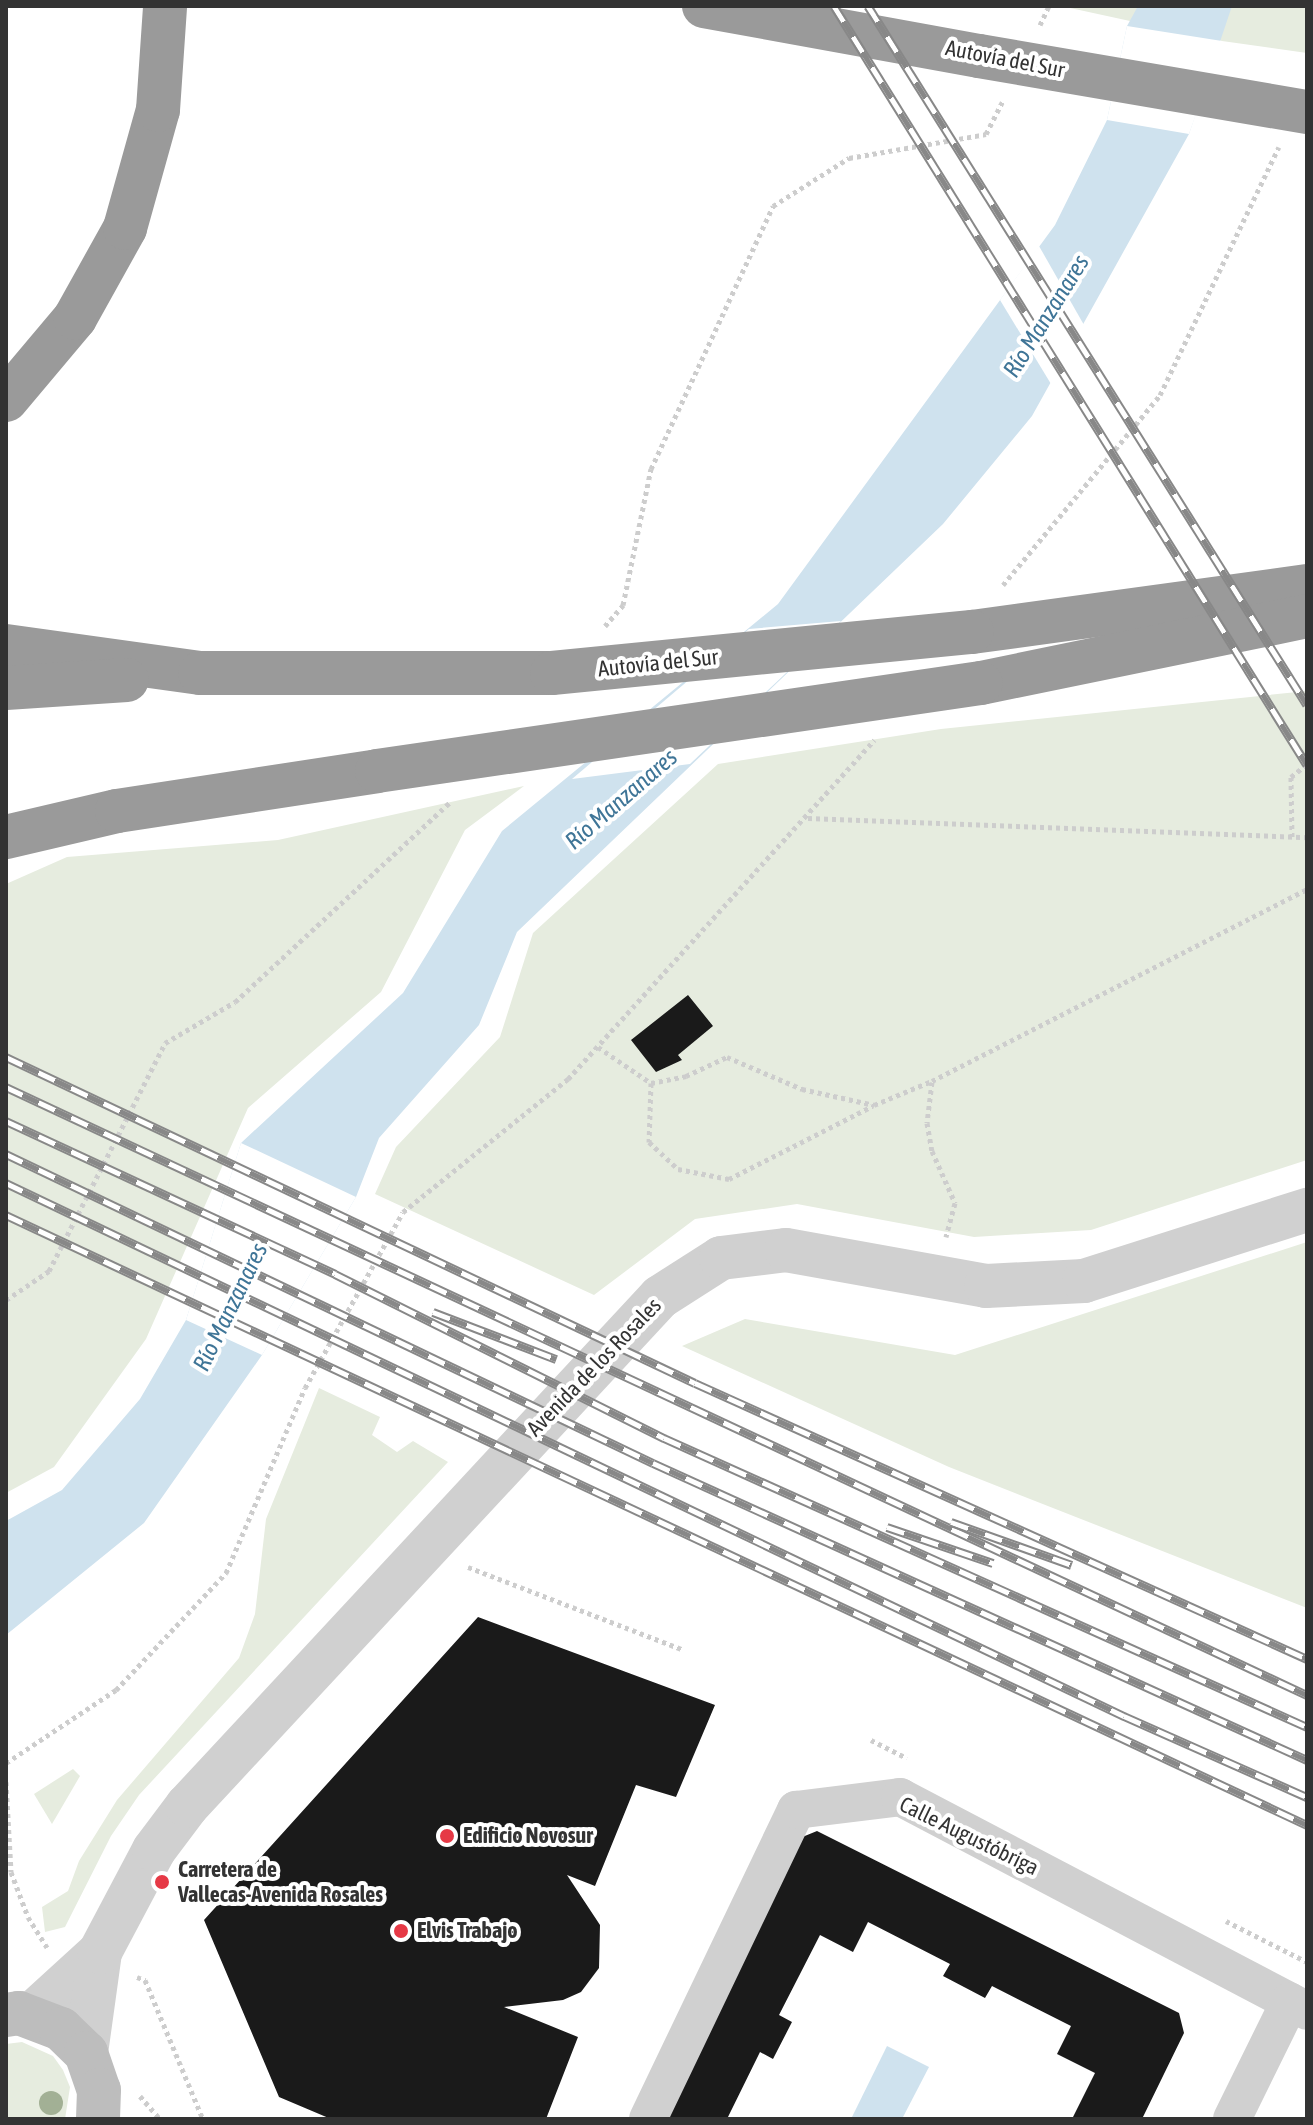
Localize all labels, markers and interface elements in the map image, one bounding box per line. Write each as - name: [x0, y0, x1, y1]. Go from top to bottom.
- street label: Autovía del Sur: [943, 35, 1067, 83]
- water label: Río Manzanares: [997, 249, 1095, 383]
- street label: Autovía del Sur: [597, 644, 719, 682]
- water label: Río Manzanares: [559, 743, 683, 855]
- water label: Río Manzanares: [187, 1238, 273, 1376]
- street label: Avenida de los Rosales: [521, 1292, 667, 1442]
- street label: Calle Augustóbriga: [895, 1791, 1043, 1881]
- place label: Edificio Novosur: [463, 1823, 593, 1849]
- marker: Edificio Novosur: [438, 1827, 456, 1845]
- place label: Carretera de Vallecas-Avenida Rosales: [178, 1856, 383, 1908]
- marker: Carretera de Vallecas-Avenida Rosales: [153, 1873, 171, 1891]
- place label: Elvis Trabajo: [417, 1918, 518, 1944]
- marker: Elvis Trabajo: [392, 1922, 410, 1940]

